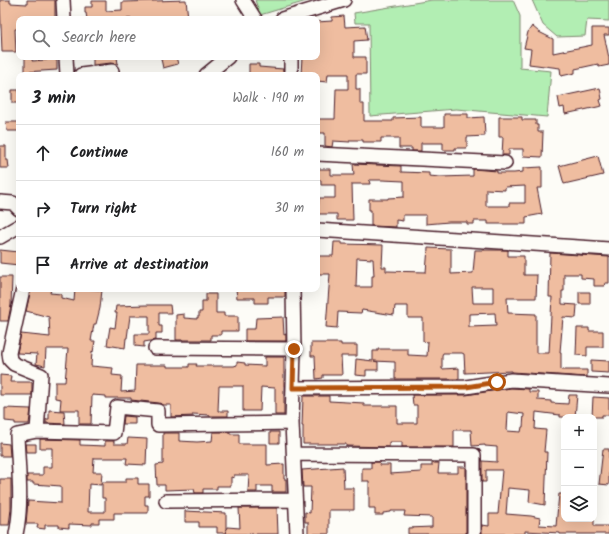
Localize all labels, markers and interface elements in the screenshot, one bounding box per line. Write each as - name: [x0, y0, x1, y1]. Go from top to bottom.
- search box: [16, 16, 320, 60]
- text: Search here: [62, 26, 136, 50]
- icon: search: [30, 27, 52, 49]
- text: 3 min: [32, 85, 76, 112]
- text: Walk · 190 m: [232, 88, 304, 109]
- text: Continue: [70, 141, 128, 165]
- icon: ahead: [32, 142, 54, 164]
- text: 160 m: [271, 142, 304, 163]
- text: Turn right: [70, 197, 137, 221]
- icon: right: [32, 198, 54, 220]
- text: 30 m: [275, 198, 304, 219]
- text: Arrive at destination: [70, 253, 209, 277]
- icon: arrive: [32, 254, 54, 276]
- route end: [285, 340, 303, 358]
- route start: [488, 373, 506, 391]
- map controls: [561, 414, 597, 522]
- button: +: [561, 414, 597, 450]
- button: −: [561, 450, 597, 486]
- button: layers: [561, 486, 597, 522]

